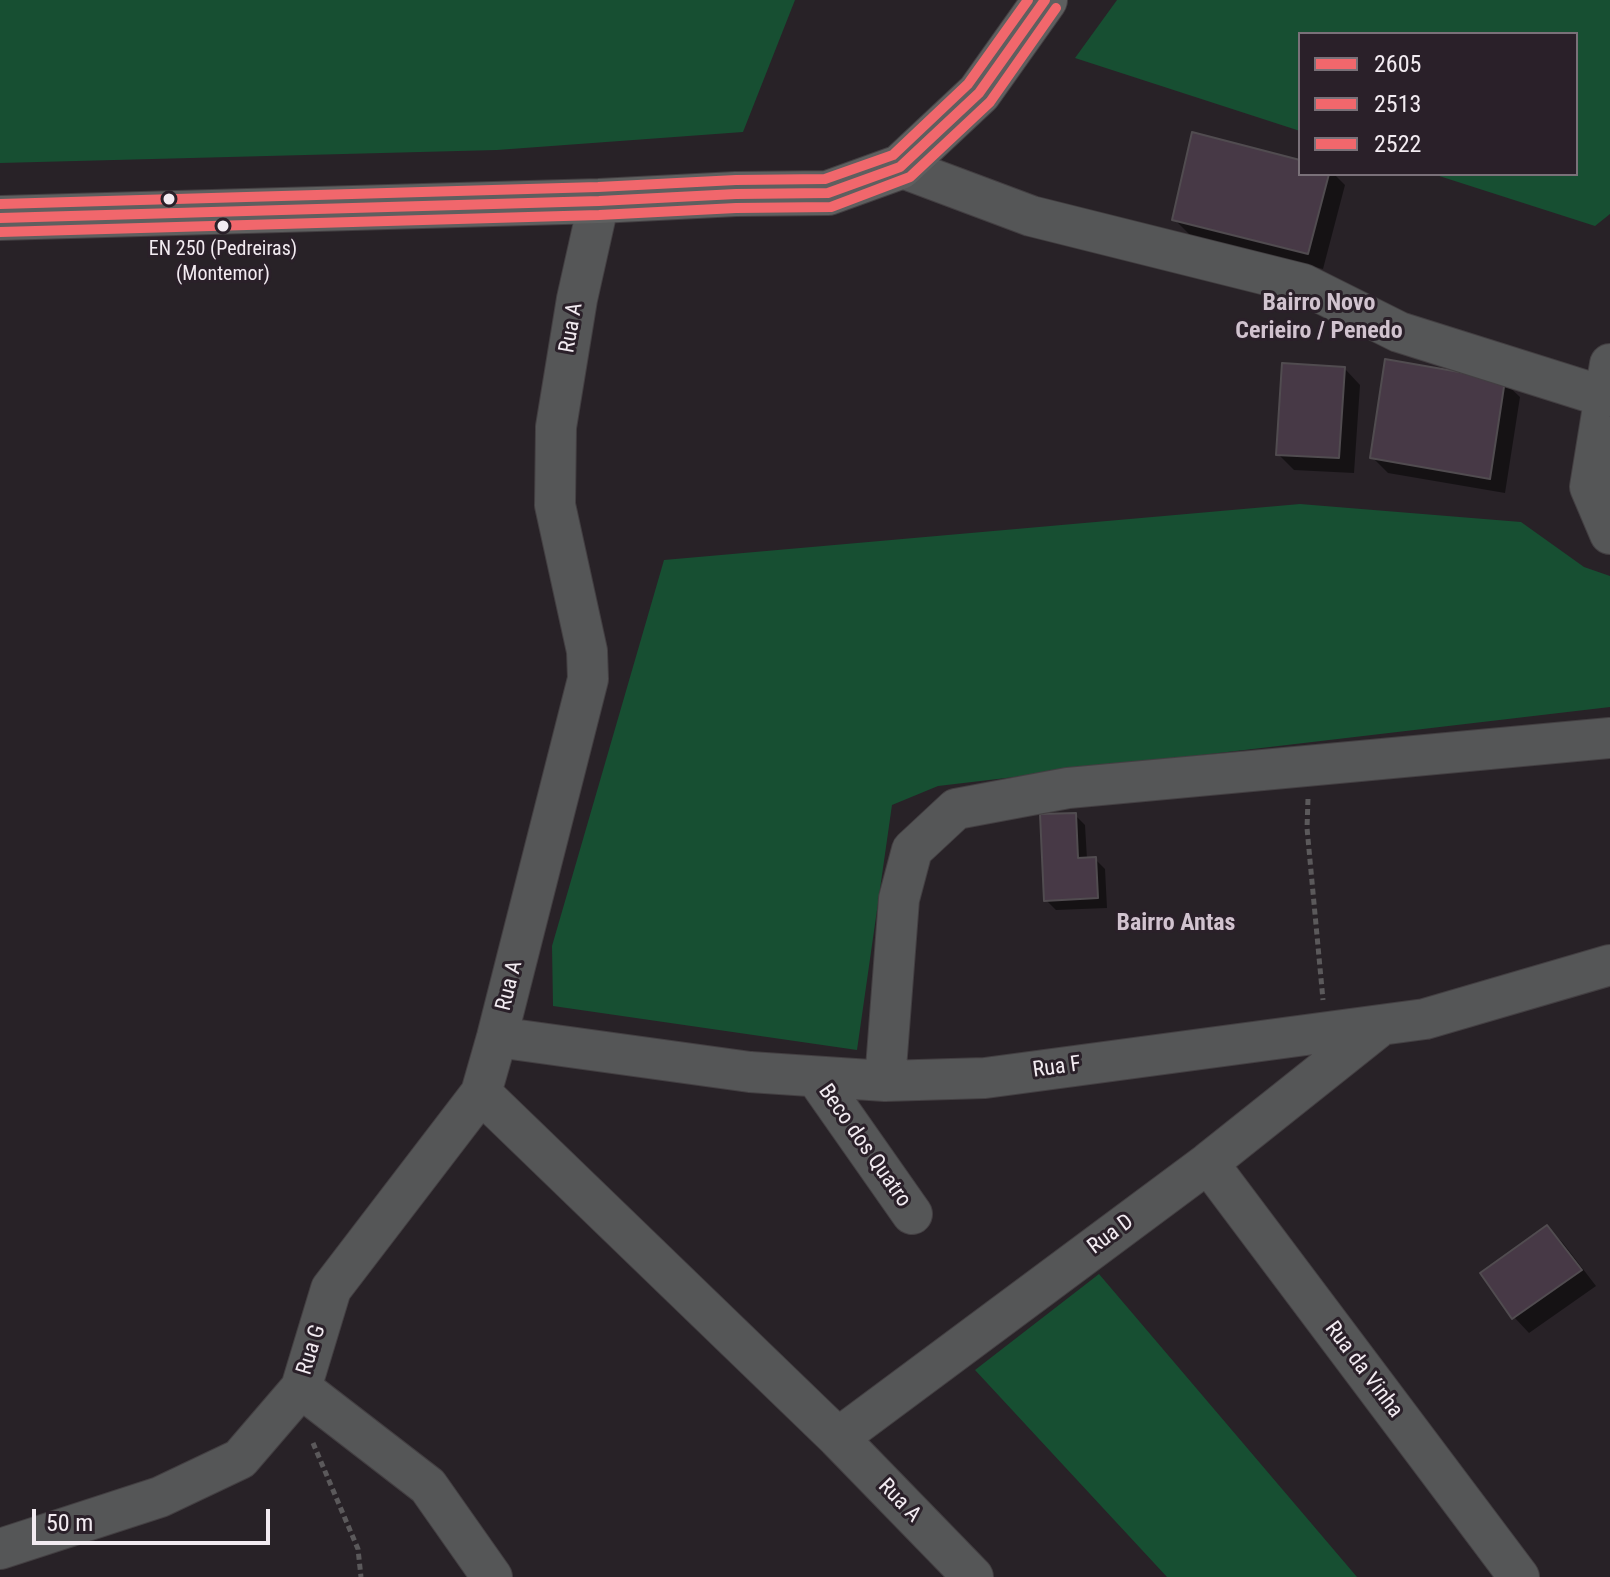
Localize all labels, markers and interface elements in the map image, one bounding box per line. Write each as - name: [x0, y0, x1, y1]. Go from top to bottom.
- legend: [1298, 32, 1578, 176]
- text: 2605: [1374, 50, 1421, 78]
- text: 2513: [1374, 90, 1421, 118]
- text: 2522: [1374, 130, 1421, 158]
- unlabelled marker: [161, 191, 177, 207]
- marker: EN 250 (Pedreiras) (Montemor): [215, 218, 231, 234]
- place label: EN 250 (Pedreiras) (Montemor): [149, 238, 297, 285]
- district label: Bairro Novo Cerieiro / Penedo: [1235, 290, 1403, 346]
- street label: Rua A: [555, 301, 589, 355]
- district label: Bairro Antas: [1117, 910, 1235, 938]
- street label: Rua A: [491, 958, 529, 1014]
- street label: Rua F: [1031, 1052, 1083, 1084]
- street label: Beco dos Quatro: [812, 1079, 916, 1213]
- street label: Rua D: [1083, 1209, 1139, 1261]
- street label: Rua da Vinha: [1318, 1317, 1408, 1423]
- street label: Rua G: [292, 1322, 332, 1378]
- street label: Rua A: [872, 1474, 926, 1528]
- scale bar: [36, 1493, 274, 1543]
- text: 50 m: [46, 1509, 93, 1537]

